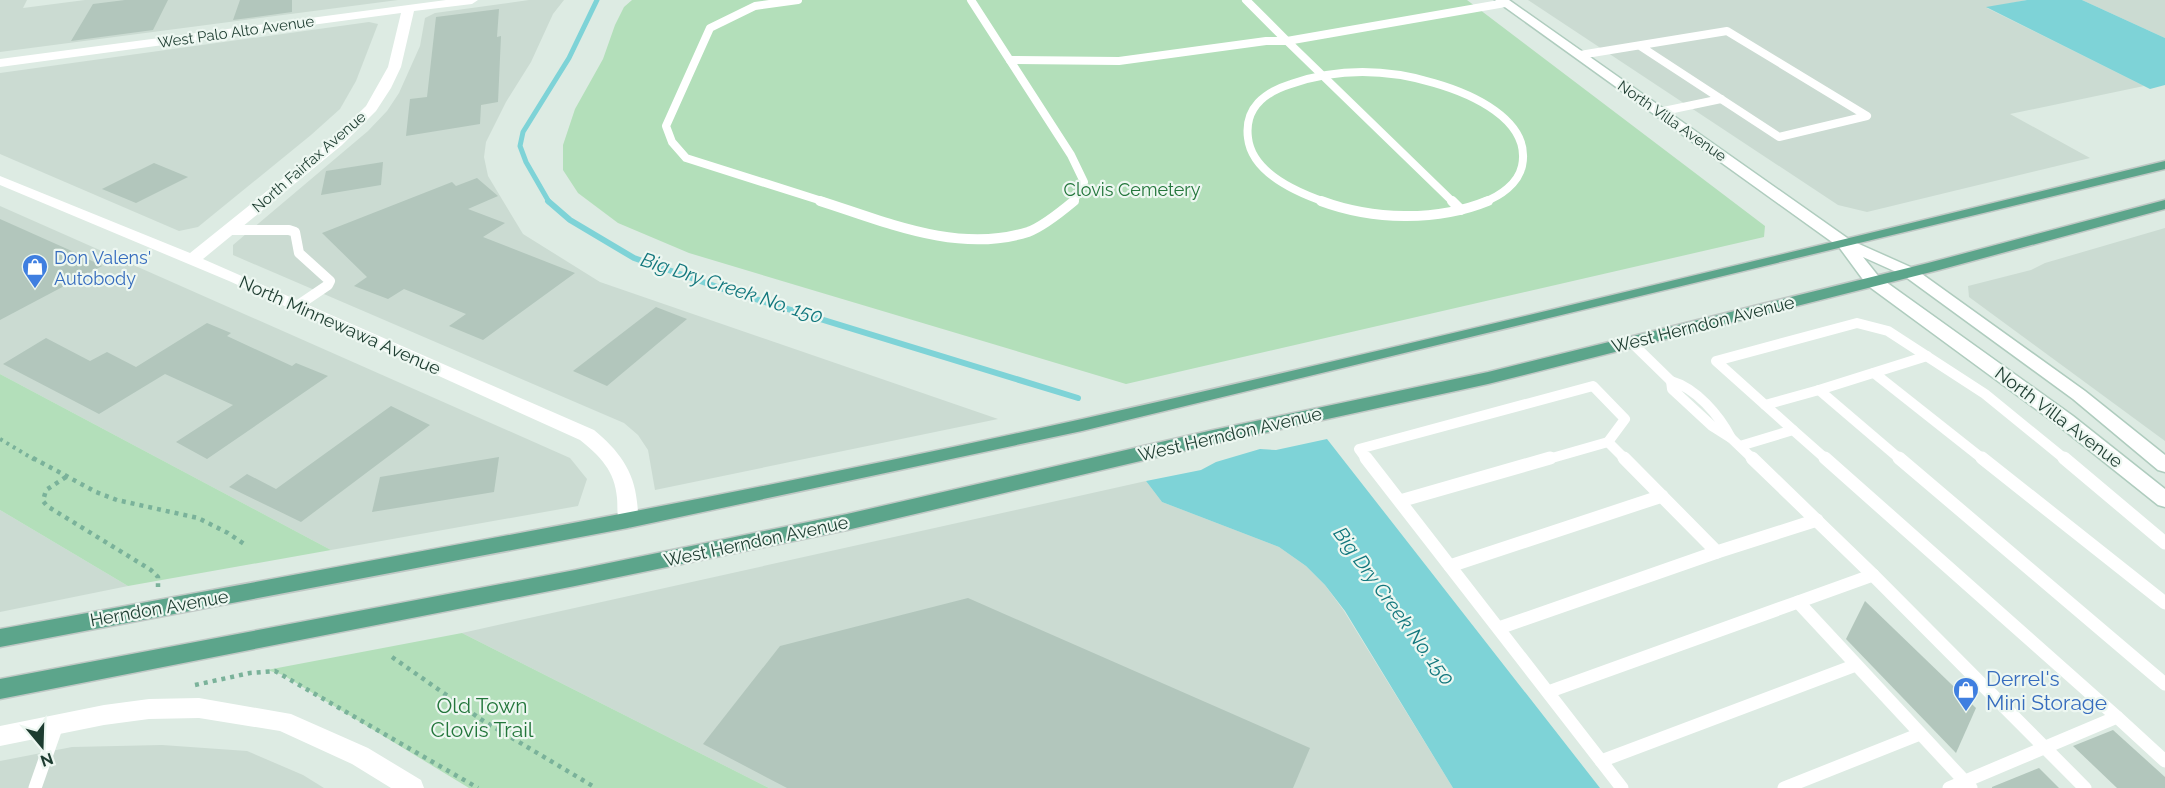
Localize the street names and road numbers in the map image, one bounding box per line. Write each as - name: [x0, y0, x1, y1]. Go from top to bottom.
- street label: West Palo Alto Avenue: [157, 12, 315, 52]
- street label: North Villa Avenue: [1614, 77, 1730, 165]
- street label: North Fairfax Avenue: [249, 108, 370, 216]
- street label: North Minnewawa Avenue: [236, 271, 444, 379]
- street label: West Herndon Avenue: [1609, 291, 1797, 357]
- street label: North Villa Avenue: [1991, 362, 2127, 472]
- street label: West Herndon Avenue: [1136, 403, 1324, 465]
- street label: West Herndon Avenue: [662, 511, 850, 571]
- street label: Herndon Avenue: [88, 585, 230, 631]

